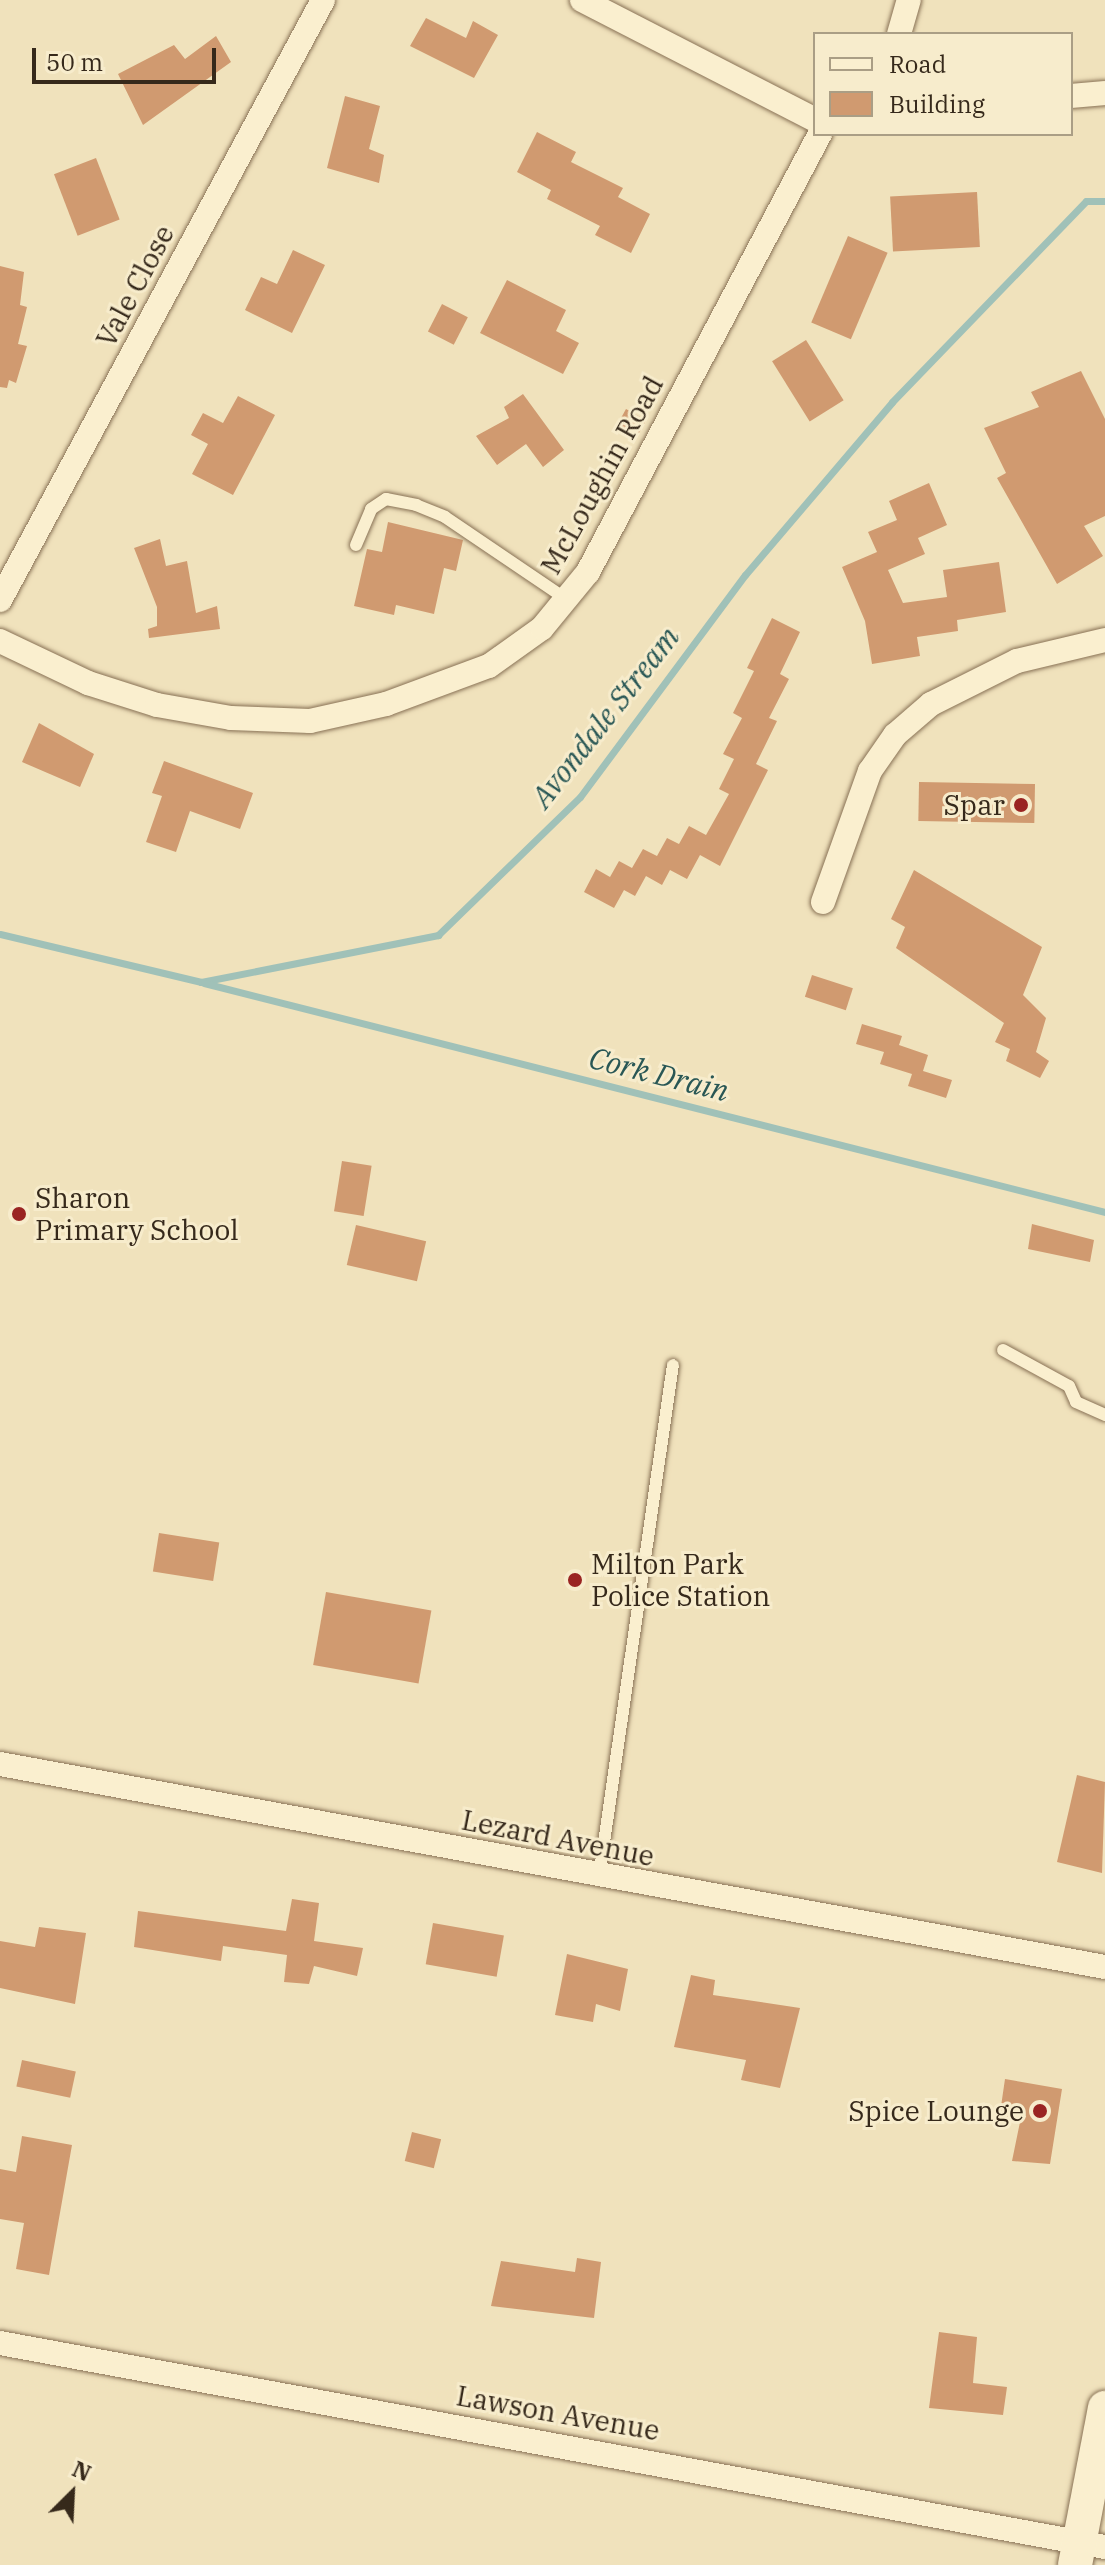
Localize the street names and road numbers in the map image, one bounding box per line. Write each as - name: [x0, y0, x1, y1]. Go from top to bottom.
- street label: Vale Close: [89, 219, 181, 353]
- street label: McLoughin Road: [534, 370, 670, 580]
- street label: Lezard Avenue: [459, 1803, 657, 1873]
- street label: Lawson Avenue: [454, 2379, 662, 2447]

